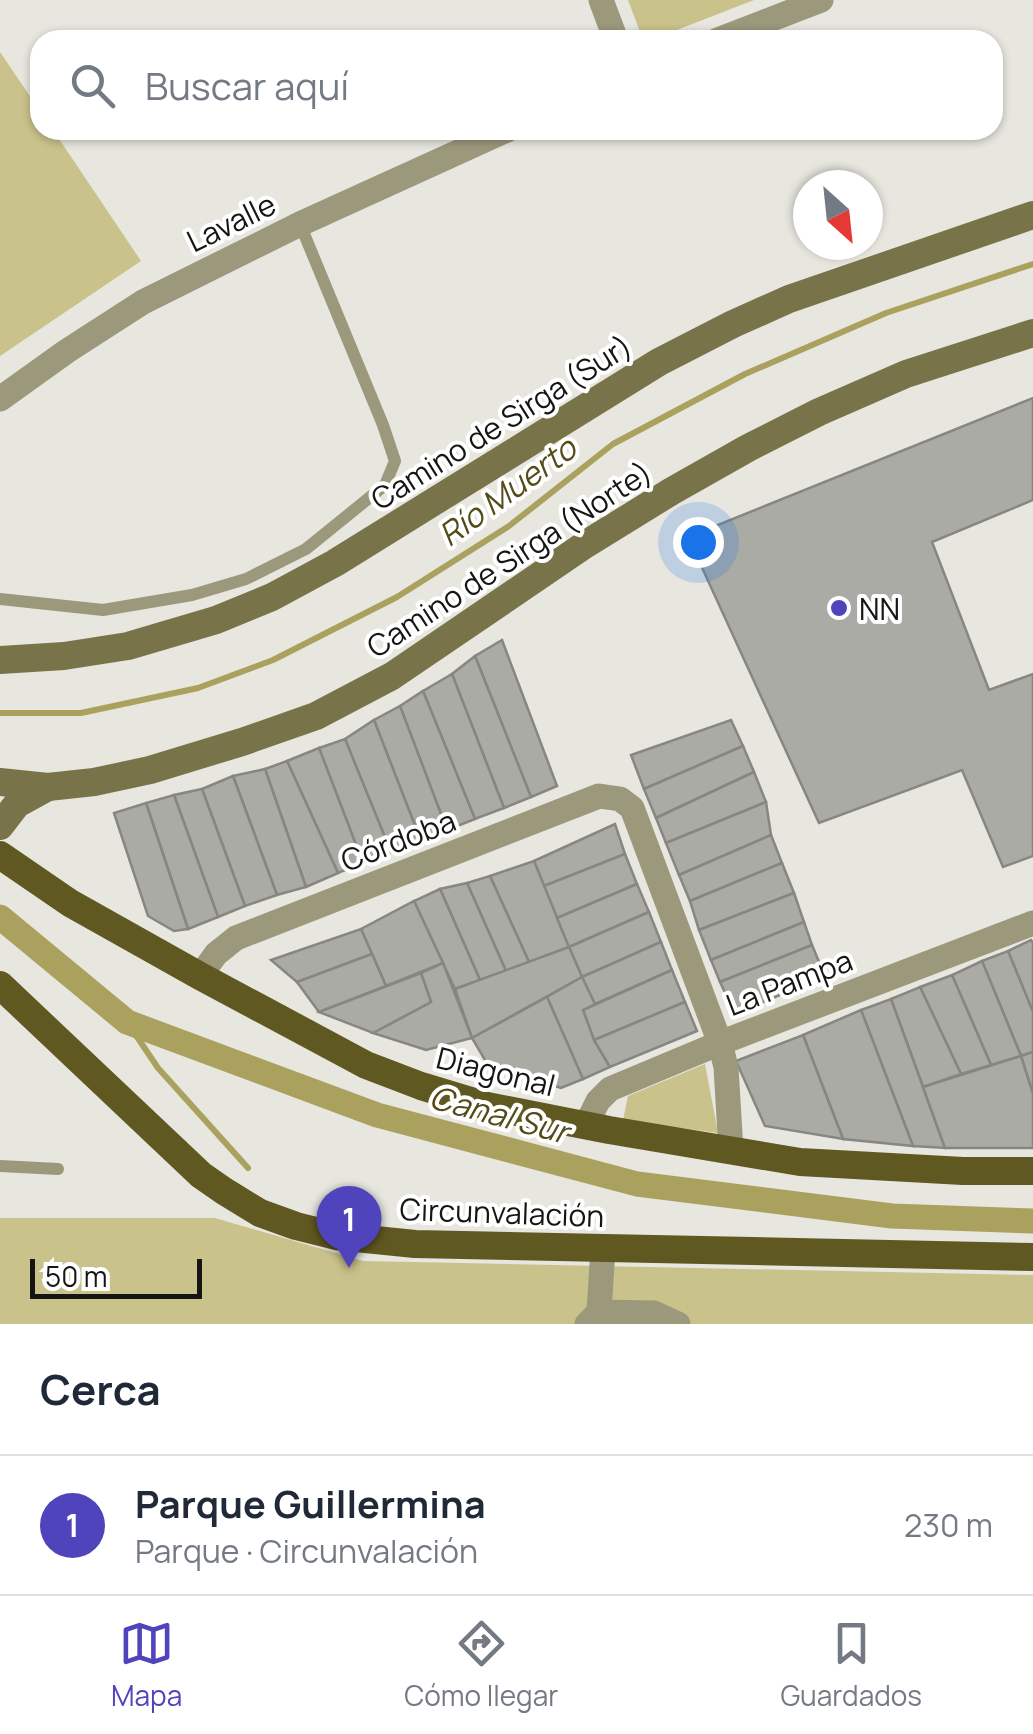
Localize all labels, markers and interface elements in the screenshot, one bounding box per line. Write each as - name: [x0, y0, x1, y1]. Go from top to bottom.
- search box: [30, 30, 1003, 140]
- icon: search: [65, 58, 120, 113]
- text: Buscar aquí: [145, 59, 349, 111]
- north arrow: [793, 170, 883, 260]
- street label: Lavalle: [180, 183, 282, 261]
- street label: Camino de Sirga (Sur): [363, 325, 639, 519]
- water label: Río Muerto: [429, 425, 586, 556]
- street label: Camino de Sirga (Norte): [359, 451, 659, 667]
- your location: [673, 517, 724, 568]
- place label: NN: [859, 588, 900, 629]
- marker: NN: [828, 597, 850, 619]
- street label: Córdoba: [335, 799, 461, 881]
- street label: La Pampa: [720, 939, 858, 1025]
- street label: Diagonal: [432, 1036, 560, 1106]
- water label: Canal Sur: [425, 1074, 577, 1155]
- pin: 1: [316, 1186, 382, 1268]
- street label: Circunvalación: [399, 1188, 605, 1236]
- scale bar: [30, 1254, 202, 1298]
- text: 50 m: [45, 1257, 108, 1295]
- text: Cerca: [40, 1360, 161, 1418]
- text: Parque Guillermina: [135, 1477, 486, 1529]
- text: 1: [65, 1503, 80, 1547]
- text: 230 m: [904, 1503, 993, 1547]
- text: Parque · Circunvalación: [135, 1529, 478, 1573]
- tab: Mapa: [111, 1616, 182, 1714]
- tab: Cómo llegar: [404, 1616, 558, 1714]
- tab: Guardados: [780, 1616, 922, 1714]

